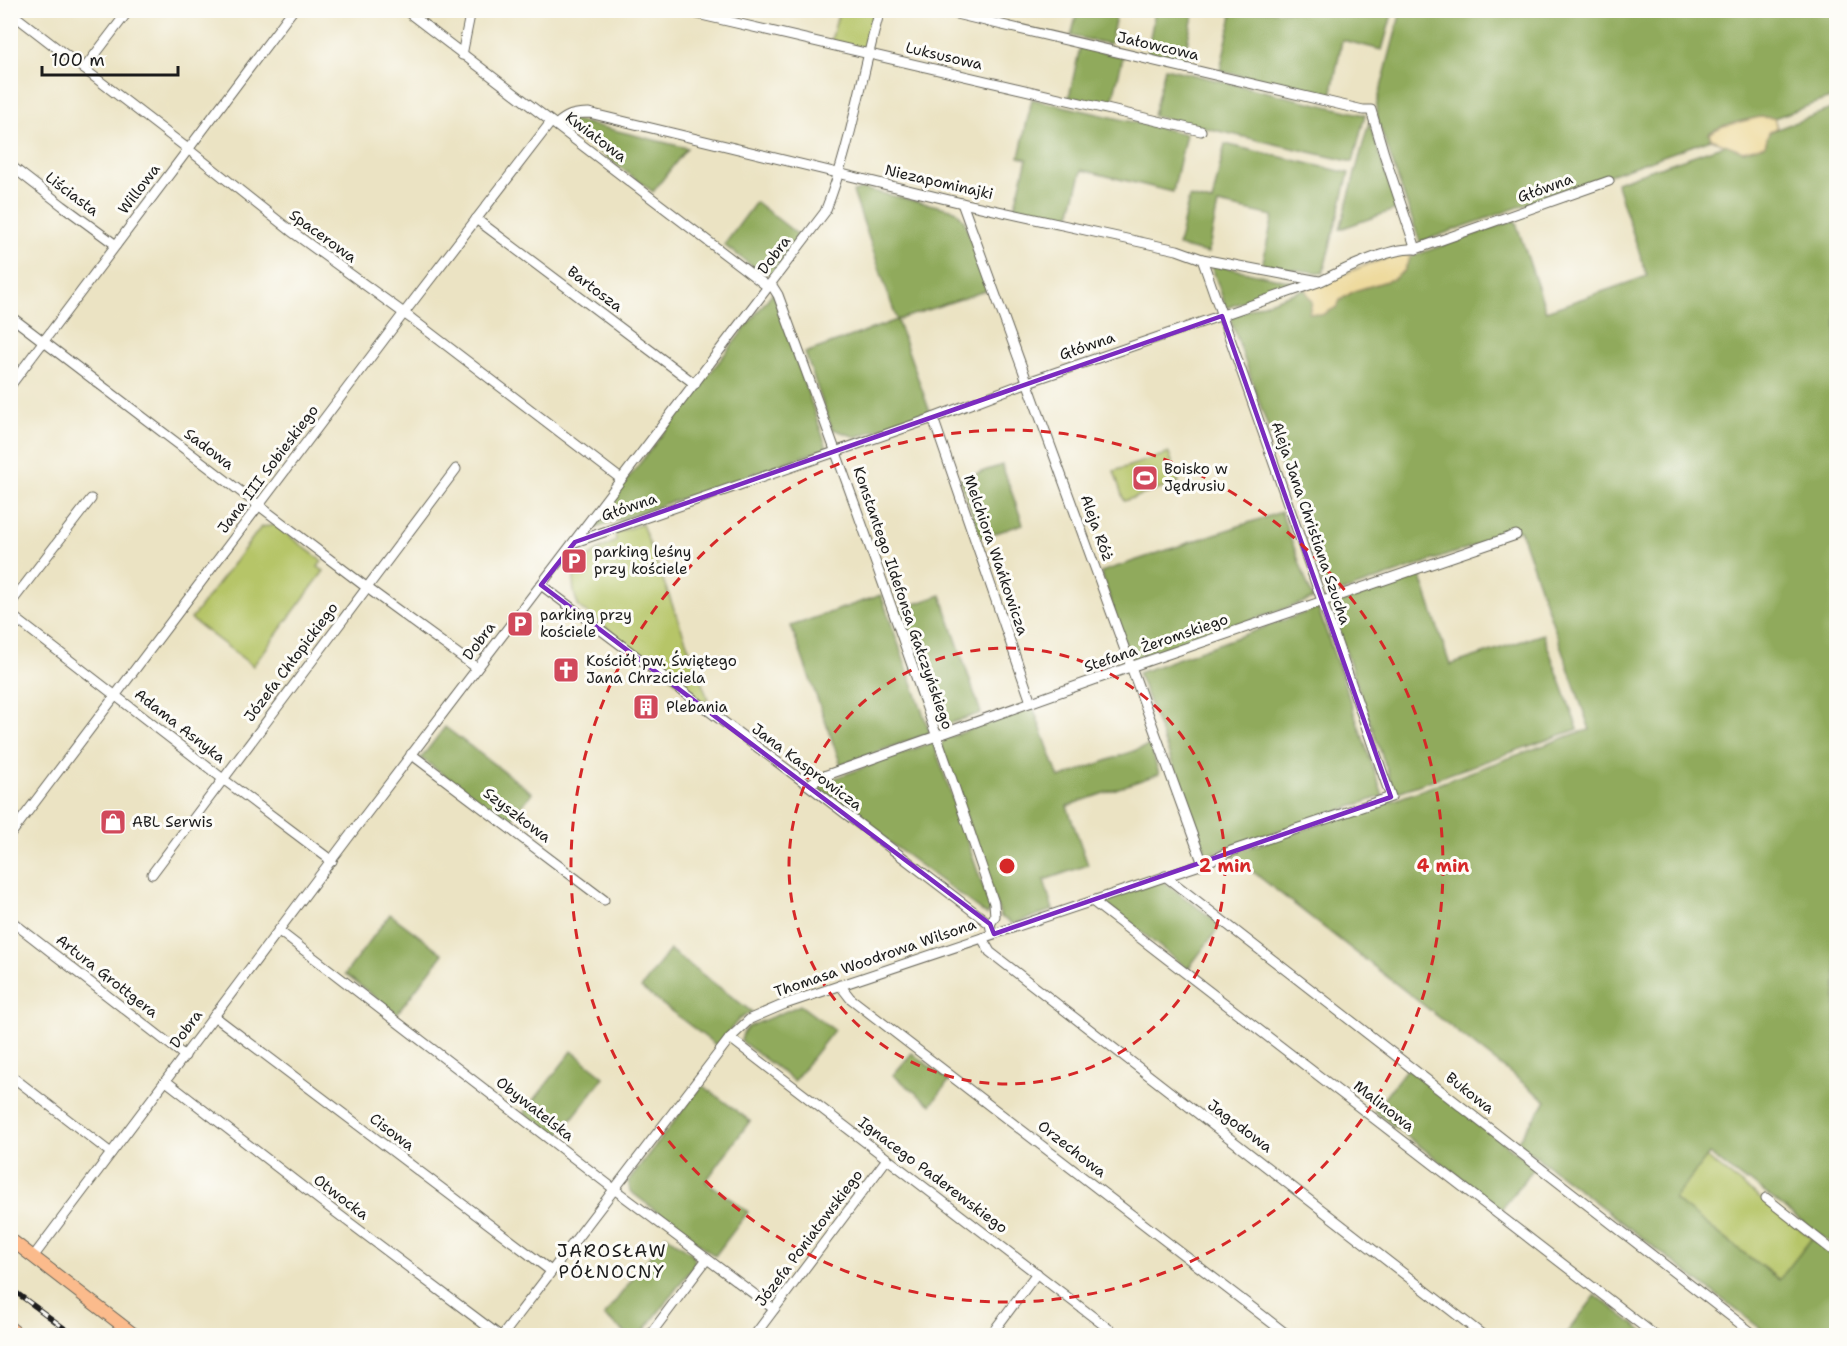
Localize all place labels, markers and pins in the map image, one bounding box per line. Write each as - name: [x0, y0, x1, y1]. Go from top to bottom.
- place label: Boisko w Jędrusiu: [1164, 459, 1228, 496]
- sports icon: Boisko w Jędrusiu: [1130, 463, 1160, 493]
- place label: parking leśny przy kościele: [594, 542, 691, 579]
- parking icon: parking leśny przy kościele: [559, 546, 589, 576]
- place label: parking przy kościele: [540, 605, 632, 642]
- parking icon: parking przy kościele: [505, 609, 535, 639]
- place label: Kościół pw. Świętego Jana Chrzciciela: [586, 650, 737, 688]
- church icon: Kościół pw. Świętego Jana Chrzciciela: [551, 655, 581, 685]
- building icon: Plebania: [631, 692, 661, 722]
- place label: Plebania: [666, 697, 729, 717]
- shop icon: ABL Serwis: [98, 807, 128, 837]
- place label: ABL Serwis: [132, 812, 213, 832]
- centre of rings: [997, 856, 1017, 876]

